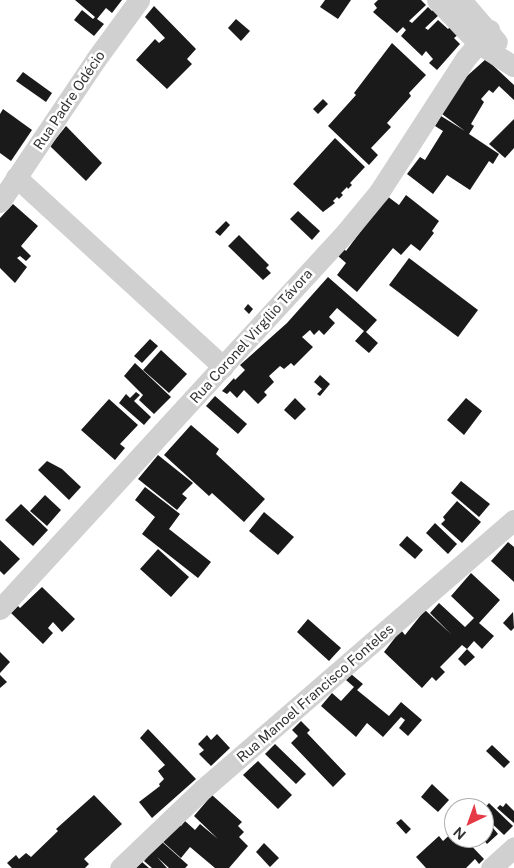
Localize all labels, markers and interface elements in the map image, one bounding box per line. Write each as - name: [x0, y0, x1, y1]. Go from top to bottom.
- street label: Rua Padre Odécio: [30, 47, 108, 153]
- street label: Rua Coronel Virgílio Távora: [186, 265, 316, 407]
- street label: Rua Manoel Francisco Fonteles: [233, 620, 397, 766]
- north arrow: [444, 798, 494, 848]
- text: N: [450, 824, 469, 843]

